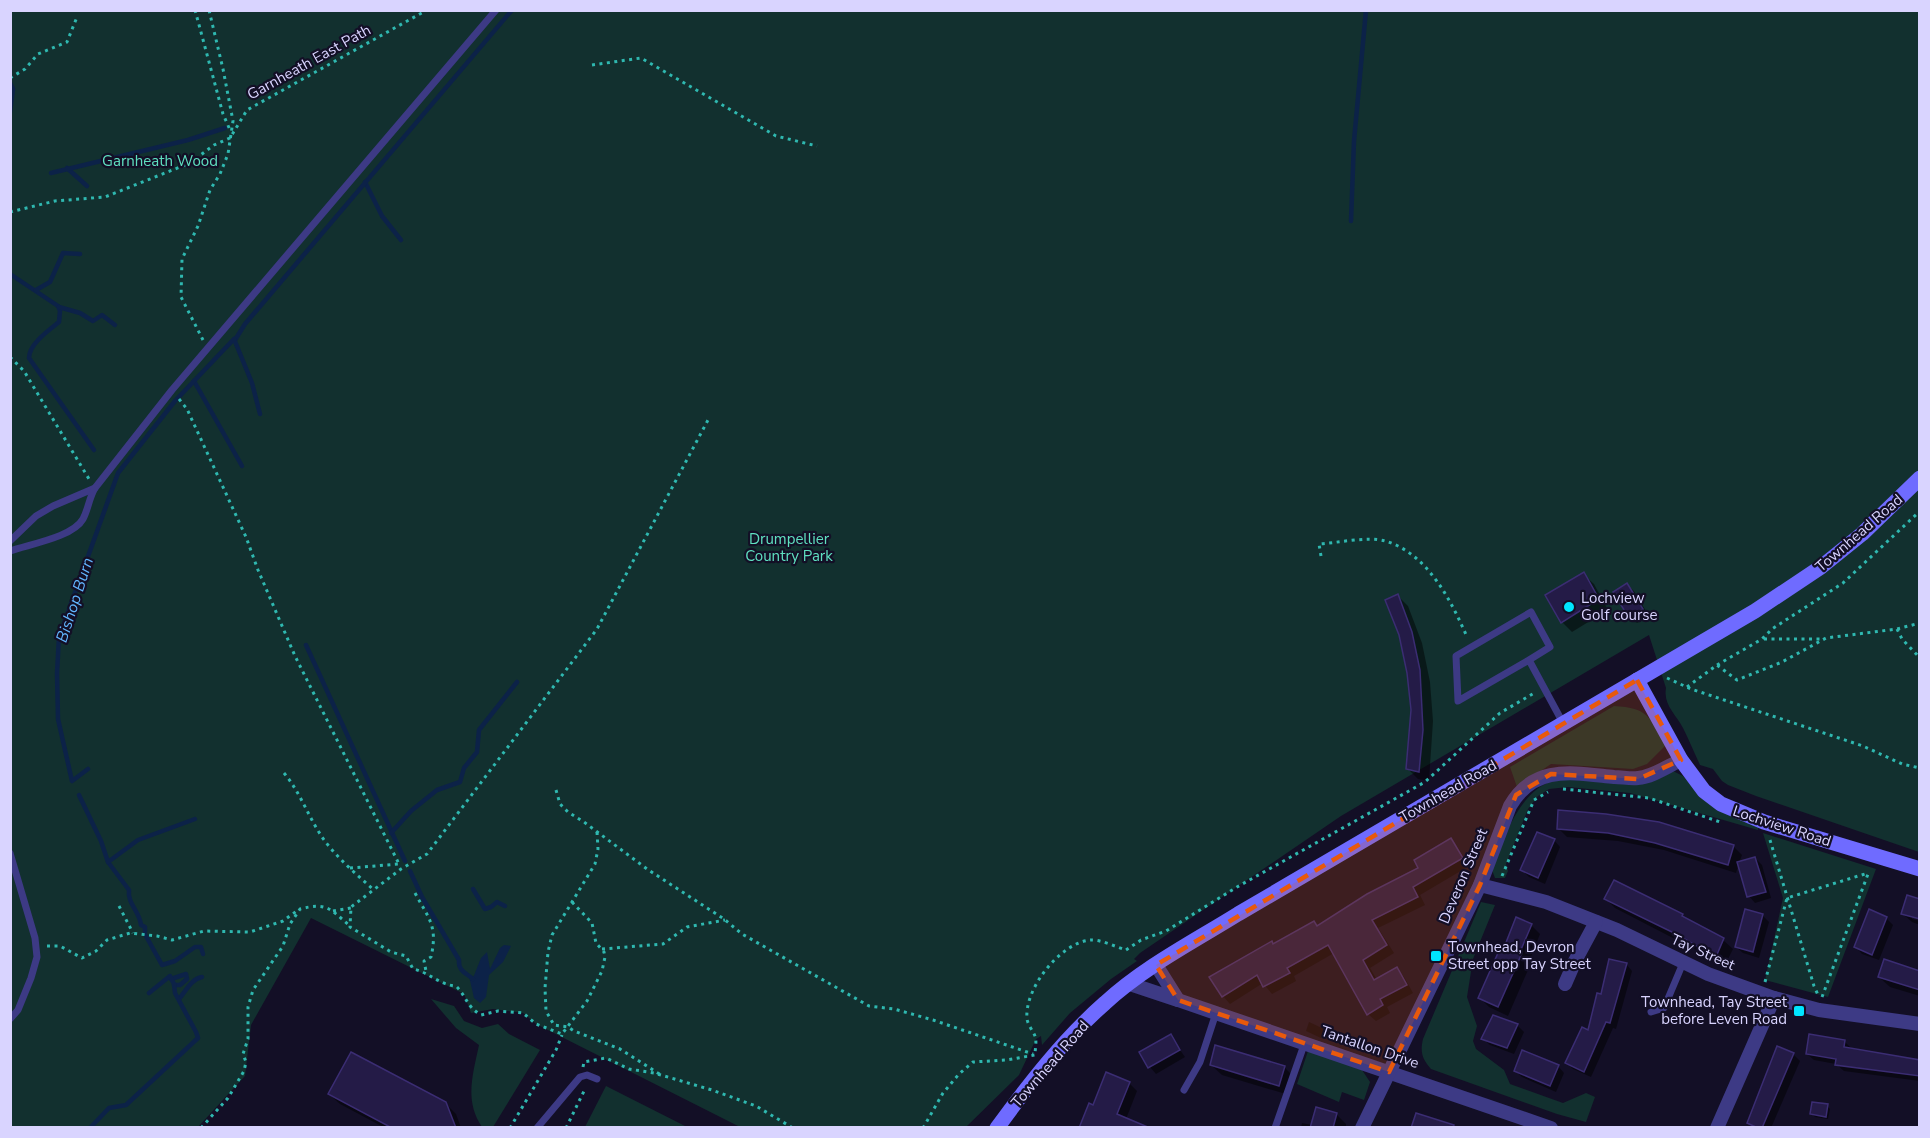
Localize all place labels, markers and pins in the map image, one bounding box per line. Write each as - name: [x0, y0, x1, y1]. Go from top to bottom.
- place label: Lochview Golf course: [1581, 588, 1657, 625]
- marker: Lochview Golf course: [1562, 600, 1576, 614]
- place label: Townhead, Devron Street opp Tay Street: [1448, 937, 1591, 974]
- marker: Townhead, Devron Street opp Tay Street: [1429, 949, 1443, 963]
- place label: Townhead, Tay Street before Leven Road: [1641, 992, 1788, 1029]
- marker: Townhead, Tay Street before Leven Road: [1792, 1004, 1806, 1018]

